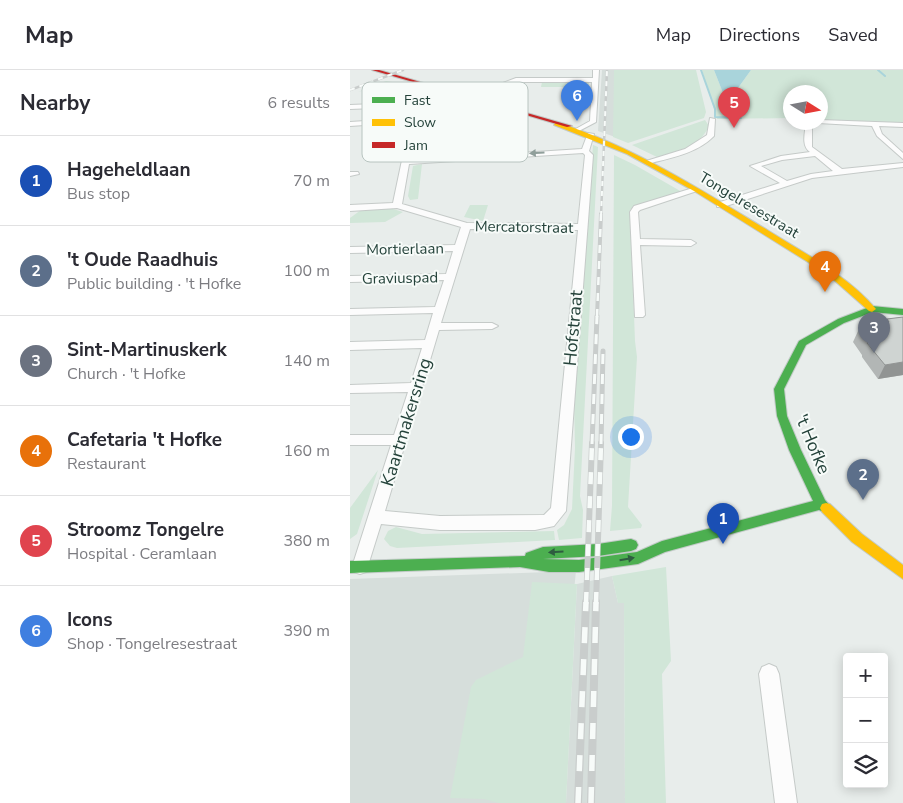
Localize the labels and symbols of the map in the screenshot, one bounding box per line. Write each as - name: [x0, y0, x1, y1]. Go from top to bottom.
- pin: 6: [561, 80, 593, 121]
- legend: [362, 82, 528, 162]
- north arrow: [783, 85, 828, 130]
- pin: 5: [718, 87, 750, 128]
- text: Fast: [404, 91, 430, 110]
- text: Slow: [404, 113, 436, 132]
- text: Jam: [403, 136, 428, 155]
- one-way arrow: [529, 150, 545, 158]
- street label: Tongelresestraat: [695, 167, 803, 243]
- street label: Mercatorstraat: [475, 216, 574, 238]
- street label: Mortierlaan: [366, 238, 444, 260]
- pin: 4: [809, 251, 841, 292]
- street label: Graviuspad: [362, 267, 438, 289]
- street label: Hofstraat: [558, 288, 588, 367]
- pin: 3: [858, 312, 890, 353]
- street label: Kaartmakersring: [375, 355, 437, 489]
- street label: 't Hofke: [790, 410, 836, 478]
- your location: [618, 424, 644, 450]
- pin: 2: [847, 459, 879, 500]
- pin: 1: [707, 503, 739, 544]
- one-way arrow: [548, 549, 564, 557]
- one-way arrow: [620, 555, 636, 563]

